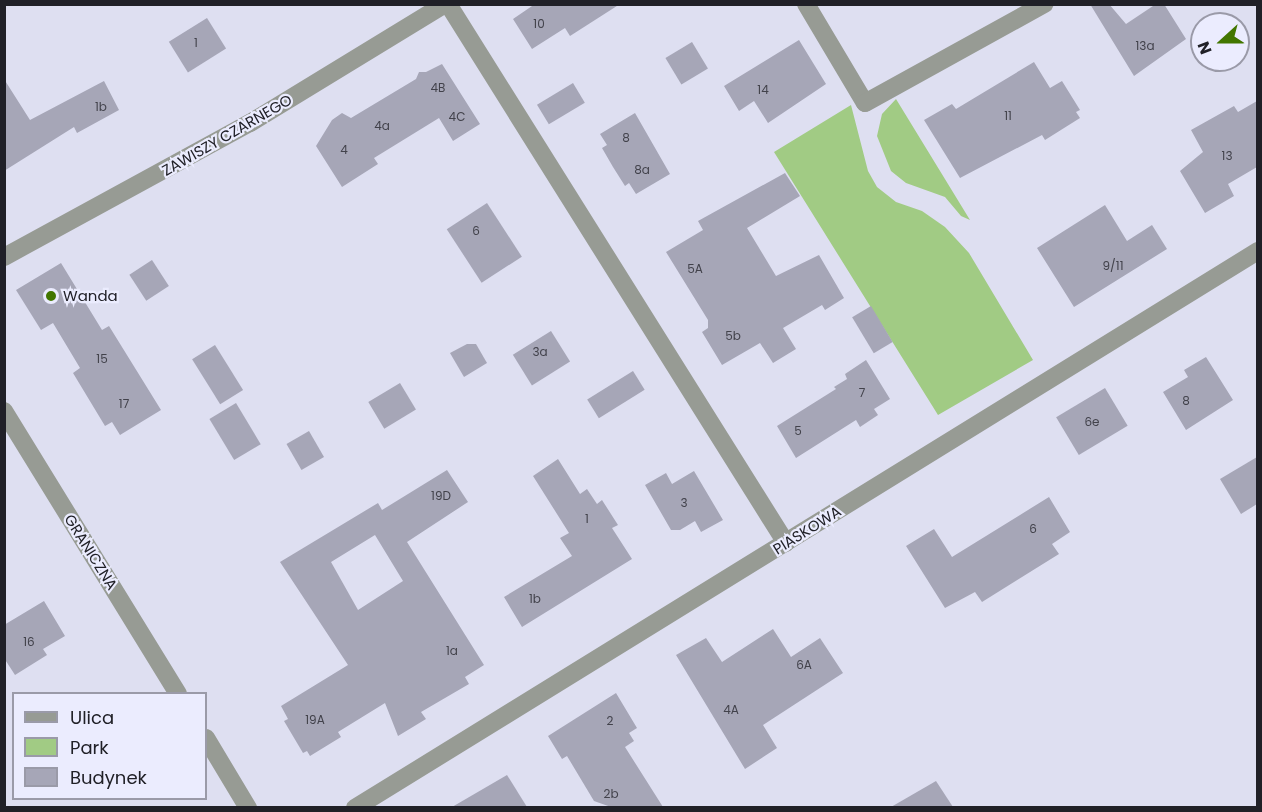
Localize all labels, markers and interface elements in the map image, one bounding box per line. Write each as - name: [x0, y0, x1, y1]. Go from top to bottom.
- north arrow: [1190, 12, 1250, 72]
- house number: 10: [533, 17, 545, 31]
- house number: 1: [194, 36, 198, 50]
- text: N: [1192, 38, 1217, 58]
- house number: 13a: [1135, 39, 1155, 53]
- house number: 4B: [431, 81, 445, 95]
- house number: 14: [757, 83, 769, 97]
- street label: ZAWISZY CZARNEGO: [159, 90, 295, 180]
- house number: 1b: [95, 100, 107, 114]
- house number: 11: [1004, 109, 1012, 123]
- house number: 4C: [449, 110, 465, 124]
- house number: 4a: [374, 119, 390, 133]
- house number: 8: [622, 131, 630, 145]
- house number: 4: [340, 143, 348, 157]
- house number: 13: [1222, 149, 1232, 163]
- house number: 8a: [634, 163, 650, 177]
- house number: 6: [472, 224, 480, 238]
- house number: 9/11: [1103, 259, 1123, 273]
- house number: 5A: [687, 262, 703, 276]
- place label: Wanda: [63, 287, 118, 305]
- marker: Wanda: [44, 289, 58, 303]
- house number: 5b: [725, 329, 741, 343]
- house number: 3a: [532, 345, 548, 359]
- house number: 15: [96, 352, 108, 366]
- house number: 7: [859, 386, 865, 400]
- house number: 8: [1182, 394, 1190, 408]
- house number: 17: [119, 397, 129, 411]
- house number: 6e: [1084, 415, 1100, 429]
- house number: 5: [794, 424, 802, 438]
- house number: 19D: [431, 489, 451, 503]
- house number: 3: [680, 496, 688, 510]
- street label: PIASKOWA: [770, 502, 844, 558]
- street label: GRANICZNA: [61, 511, 121, 593]
- house number: 1: [585, 512, 589, 526]
- house number: 6: [1029, 522, 1037, 536]
- house number: 1b: [529, 592, 541, 606]
- house number: 16: [23, 635, 35, 649]
- house number: 1a: [446, 644, 458, 658]
- house number: 6A: [796, 658, 812, 672]
- legend: [12, 692, 207, 800]
- house number: 4A: [723, 703, 739, 717]
- text: Ulica: [70, 705, 114, 730]
- house number: 19A: [305, 713, 325, 727]
- house number: 2: [607, 714, 613, 728]
- text: Park: [70, 735, 109, 760]
- text: Budynek: [70, 765, 147, 790]
- house number: 2b: [603, 787, 619, 801]

